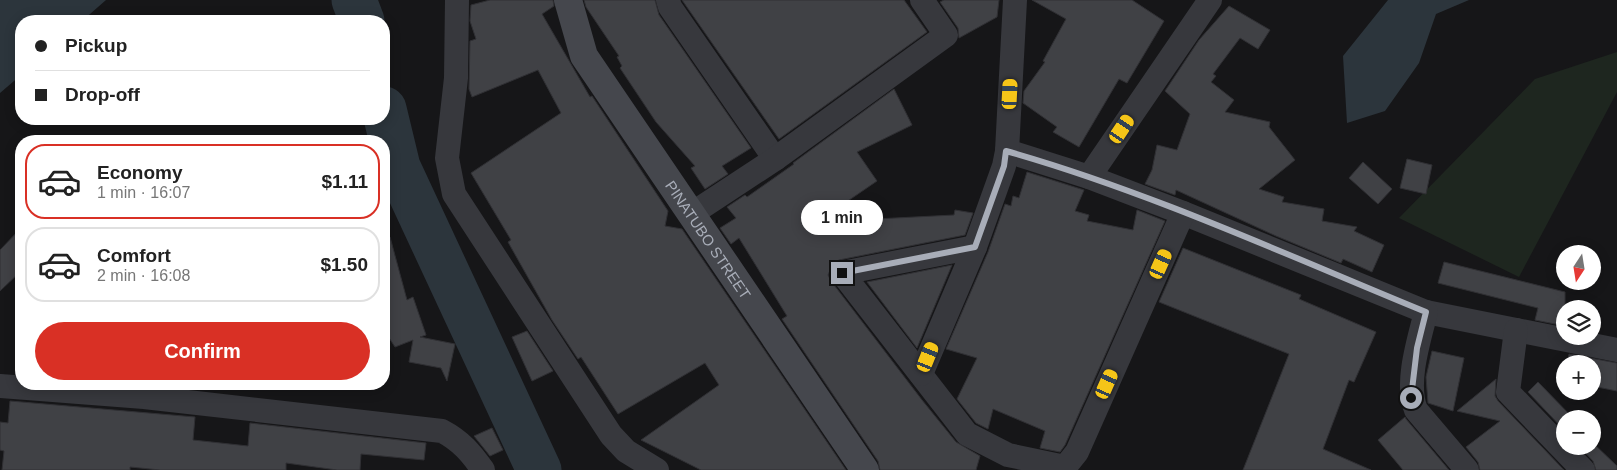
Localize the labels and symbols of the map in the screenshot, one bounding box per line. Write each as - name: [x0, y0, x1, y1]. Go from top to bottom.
- car: [1001, 79, 1018, 109]
- car: [1107, 112, 1136, 146]
- street label: PINATUBO STREET: [662, 177, 755, 302]
- callout: 1 min: [801, 200, 883, 236]
- north arrow: [1556, 245, 1601, 290]
- car: [1148, 247, 1173, 281]
- route end: [831, 262, 853, 284]
- car: [915, 340, 940, 374]
- car: [1094, 367, 1119, 401]
- route start: [1400, 387, 1422, 409]

